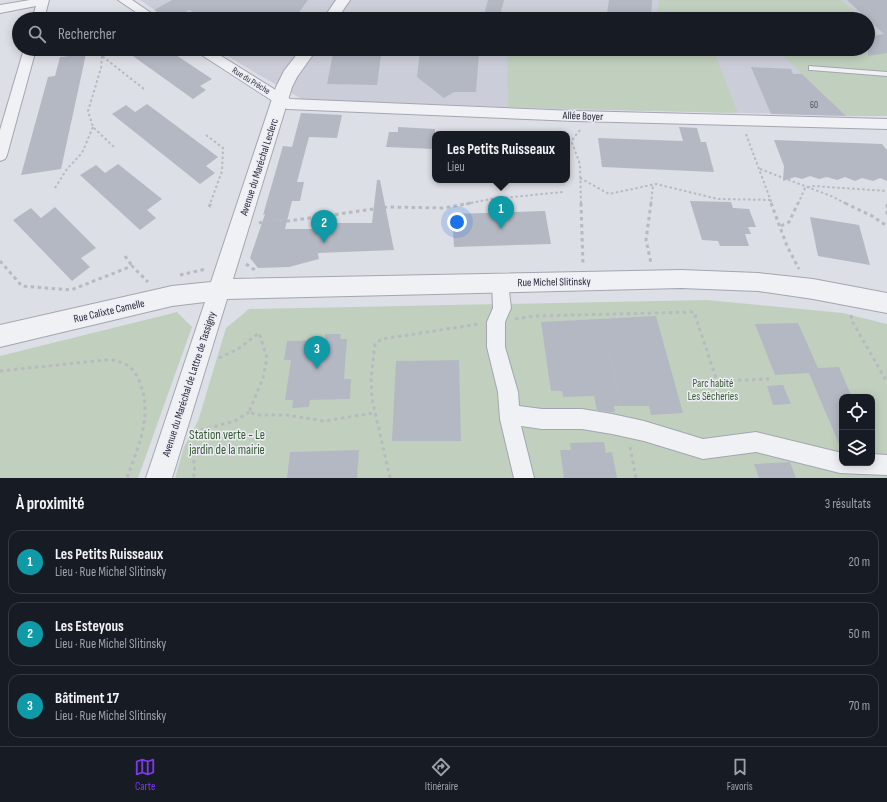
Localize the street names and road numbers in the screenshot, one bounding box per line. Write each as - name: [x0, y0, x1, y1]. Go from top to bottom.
- street label: Rue du Prêche: [230, 65, 272, 97]
- street label: Allée Boyer: [561, 109, 604, 123]
- street label: Avenue du Maréchal Leclerc: [237, 117, 281, 218]
- street label: Rue Michel Slitinsky: [517, 275, 592, 289]
- street label: Rue Calixte Camelle: [72, 297, 146, 325]
- street label: Avenue du Maréchal de Lattre de Tassigny: [159, 309, 219, 459]

